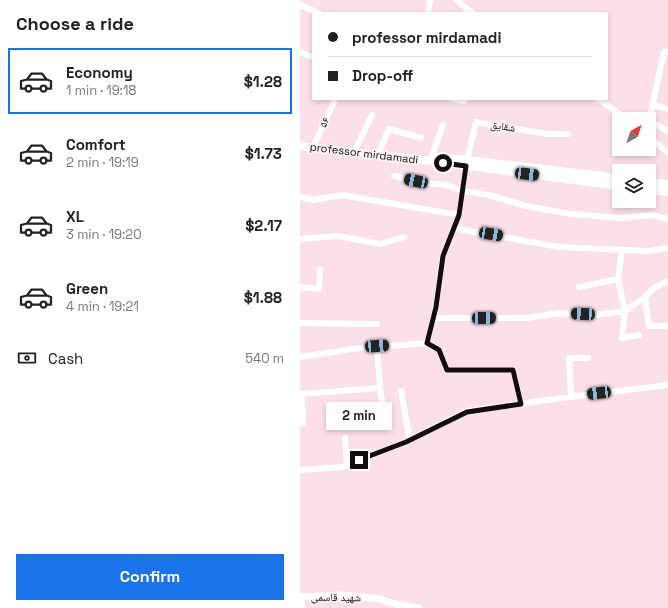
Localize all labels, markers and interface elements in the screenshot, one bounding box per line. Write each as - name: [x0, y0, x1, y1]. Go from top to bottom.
- text: Choose a ride: [16, 12, 134, 35]
- text: professor mirdamadi: [352, 28, 501, 47]
- icon: car: [18, 63, 54, 99]
- text: Economy: [66, 63, 133, 82]
- text: Drop-off: [352, 66, 413, 85]
- text: $1.28: [244, 72, 282, 91]
- text: 1 min · 19:18: [66, 82, 136, 99]
- north arrow: [612, 112, 656, 156]
- map controls: [612, 112, 656, 208]
- street label: ۵۶: [316, 115, 332, 129]
- street label: شقایق: [489, 117, 517, 135]
- icon: car: [18, 135, 54, 171]
- text: Comfort: [66, 135, 126, 154]
- street label: professor mirdamadi: [309, 139, 419, 167]
- text: $1.73: [245, 144, 282, 163]
- text: 2 min · 19:19: [66, 154, 139, 171]
- route start: [434, 154, 452, 172]
- button: layers: [612, 164, 656, 208]
- car: [514, 167, 540, 181]
- car: [403, 173, 429, 189]
- icon: car: [18, 207, 54, 243]
- text: XL: [66, 207, 84, 226]
- text: $2.17: [245, 216, 282, 235]
- text: 3 min · 19:20: [66, 226, 142, 243]
- car: [478, 226, 504, 242]
- icon: car: [18, 279, 54, 315]
- text: Green: [66, 279, 108, 298]
- text: $1.88: [244, 288, 282, 307]
- text: 4 min · 19:21: [66, 298, 139, 315]
- car: [571, 307, 595, 321]
- car: [472, 312, 496, 324]
- car: [365, 339, 389, 353]
- icon: cash: [16, 347, 38, 369]
- text: Cash: [48, 349, 83, 368]
- text: 540 m: [245, 350, 284, 367]
- car: [586, 386, 612, 400]
- callout: 2 min: [326, 402, 392, 430]
- text: 2 min: [342, 407, 376, 424]
- route end: [350, 451, 368, 469]
- button: Confirm: [16, 554, 284, 600]
- street label: شهید قاسمی: [311, 590, 361, 604]

